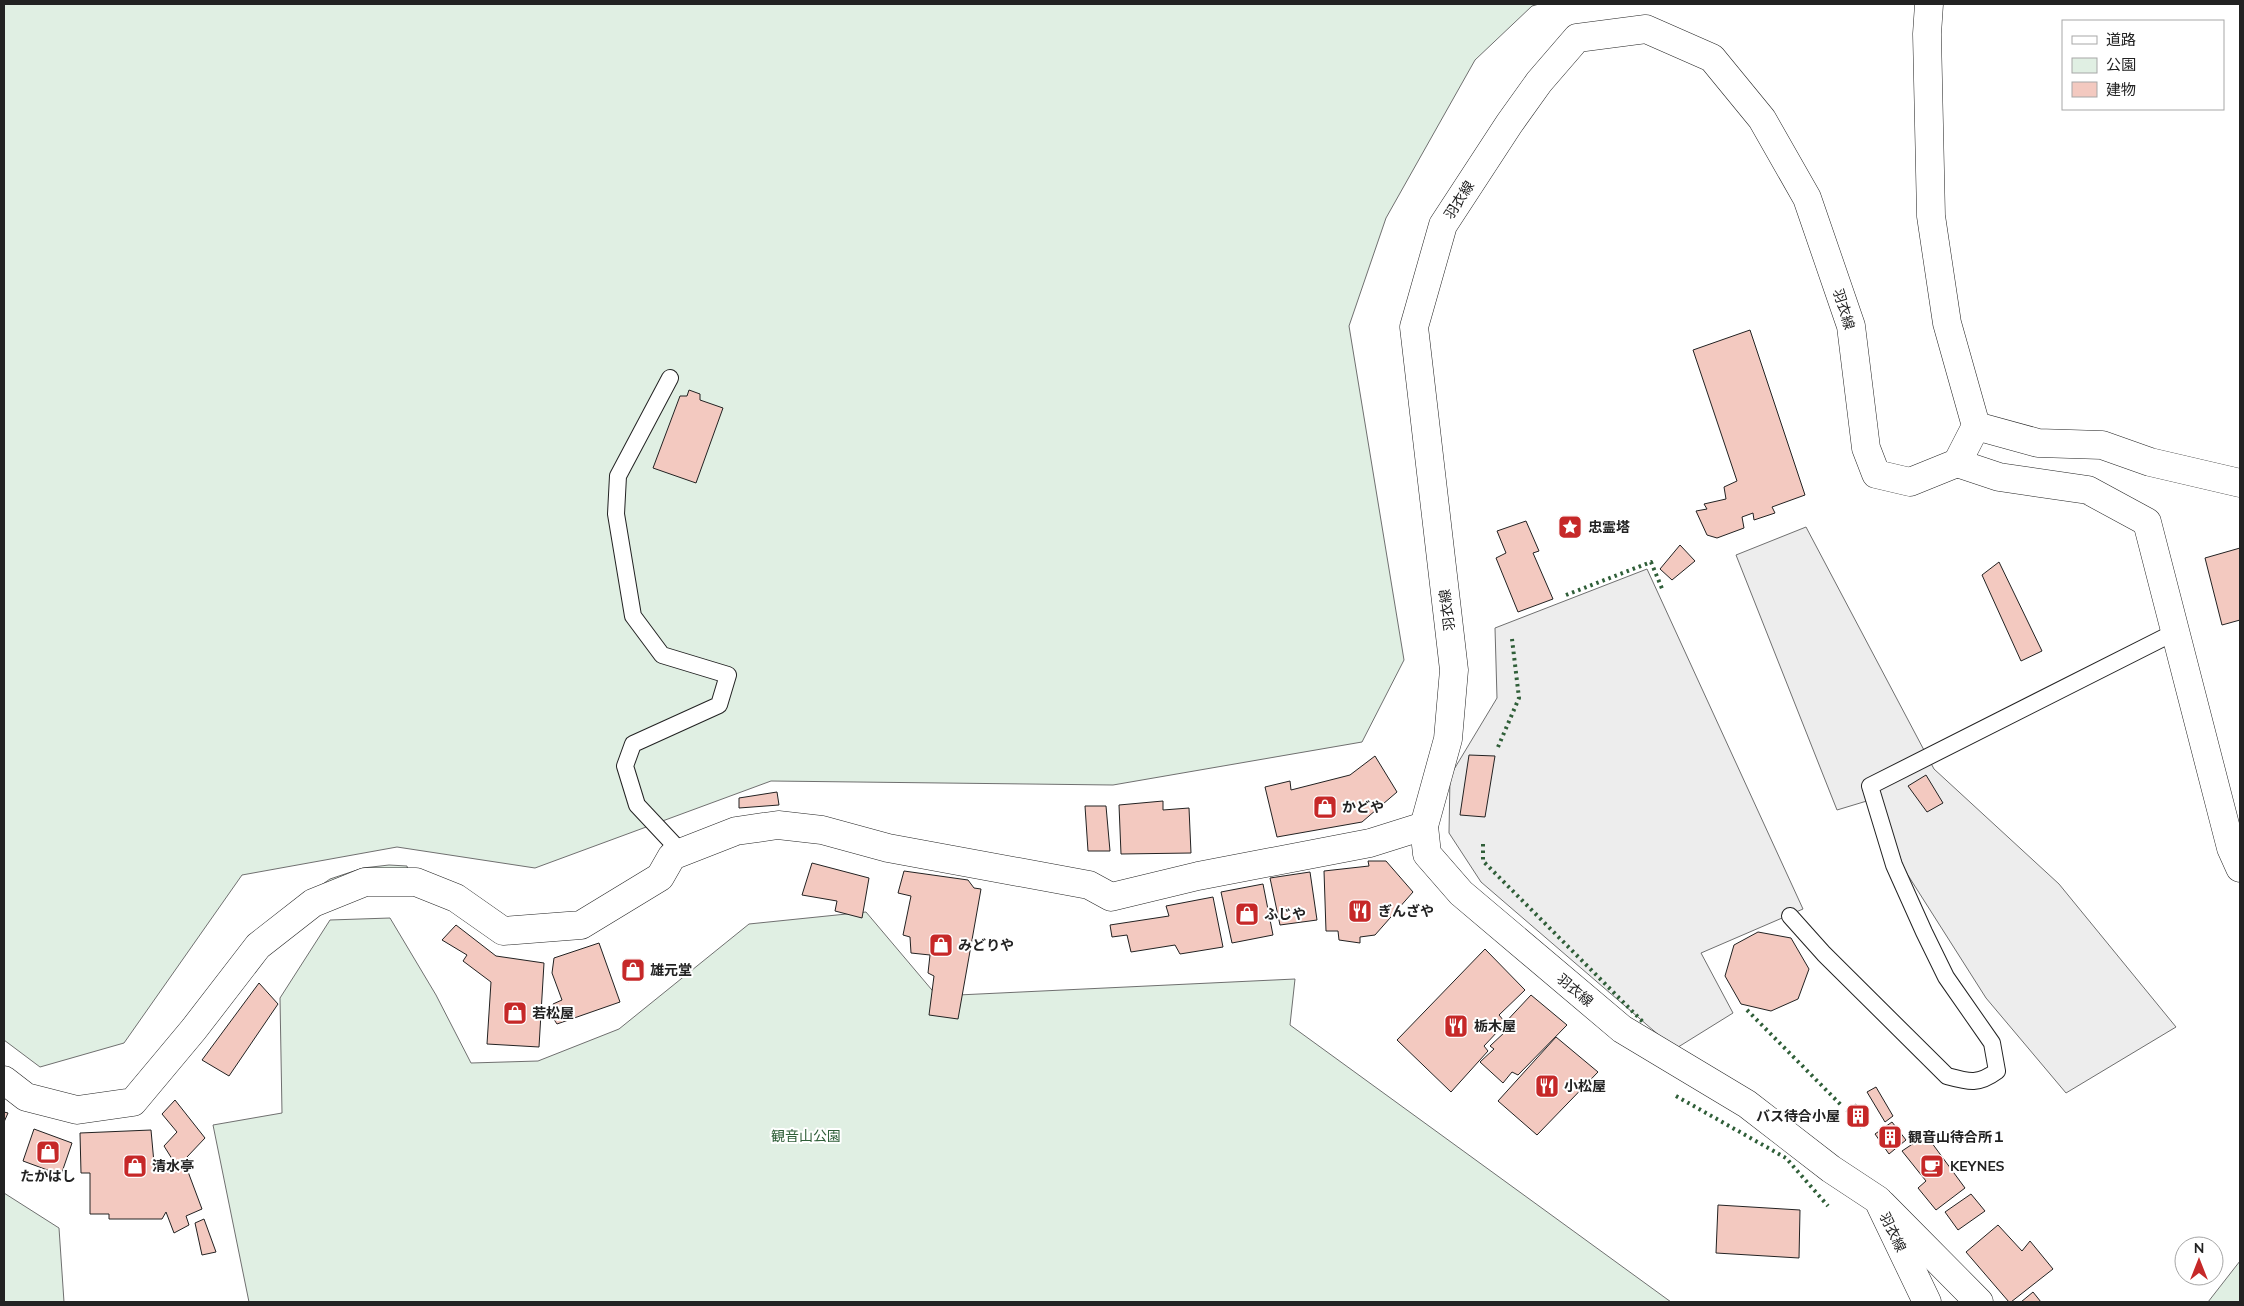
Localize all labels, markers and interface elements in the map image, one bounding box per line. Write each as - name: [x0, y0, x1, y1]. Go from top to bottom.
- legend: [2062, 20, 2224, 110]
- text: 道路: [2106, 30, 2136, 49]
- text: 公園: [2106, 55, 2136, 74]
- text: 建物: [2106, 80, 2136, 99]
- street label: 羽衣線: [1440, 177, 1478, 223]
- street label: 羽衣線: [1829, 286, 1859, 332]
- place icon: 忠霊塔: [1557, 514, 1583, 540]
- place label: 忠霊塔: [1588, 518, 1630, 536]
- street label: 羽衣線: [1436, 588, 1458, 632]
- shop icon: かどや: [1312, 794, 1338, 820]
- place label: かどや: [1342, 798, 1384, 816]
- restaurant icon: ぎんざや: [1347, 898, 1373, 924]
- shop icon: ふじや: [1234, 901, 1260, 927]
- place label: ぎんざや: [1378, 902, 1434, 920]
- place label: ふじや: [1264, 905, 1306, 923]
- shop icon: みどりや: [928, 932, 954, 958]
- place label: みどりや: [958, 936, 1014, 954]
- shop icon: 雄元堂: [620, 957, 646, 983]
- place label: 雄元堂: [650, 961, 692, 979]
- street label: 羽衣線: [1553, 970, 1597, 1010]
- shop icon: 若松屋: [502, 1000, 528, 1026]
- place label: 若松屋: [532, 1004, 574, 1022]
- restaurant icon: 栃木屋: [1443, 1013, 1469, 1039]
- place label: 栃木屋: [1474, 1017, 1516, 1035]
- restaurant icon: 小松屋: [1534, 1073, 1560, 1099]
- place label: 小松屋: [1564, 1077, 1606, 1095]
- building icon: バス待合小屋: [1845, 1103, 1871, 1129]
- place label: バス待合小屋: [1756, 1107, 1840, 1125]
- building icon: 観音山待合所１: [1877, 1124, 1903, 1150]
- park label: 観音山公園: [771, 1127, 841, 1145]
- place label: 観音山待合所１: [1908, 1128, 2006, 1146]
- shop icon: たかはし: [35, 1139, 61, 1165]
- shop icon: 清水亭: [122, 1153, 148, 1179]
- cafe icon: KEYNES: [1919, 1153, 1945, 1179]
- place label: 清水亭: [152, 1157, 194, 1175]
- place label: KEYNES: [1950, 1157, 2005, 1175]
- place label: たかはし: [20, 1167, 76, 1185]
- street label: 羽衣線: [1876, 1209, 1910, 1255]
- north arrow: [2174, 1236, 2224, 1286]
- text: N: [2194, 1239, 2204, 1257]

